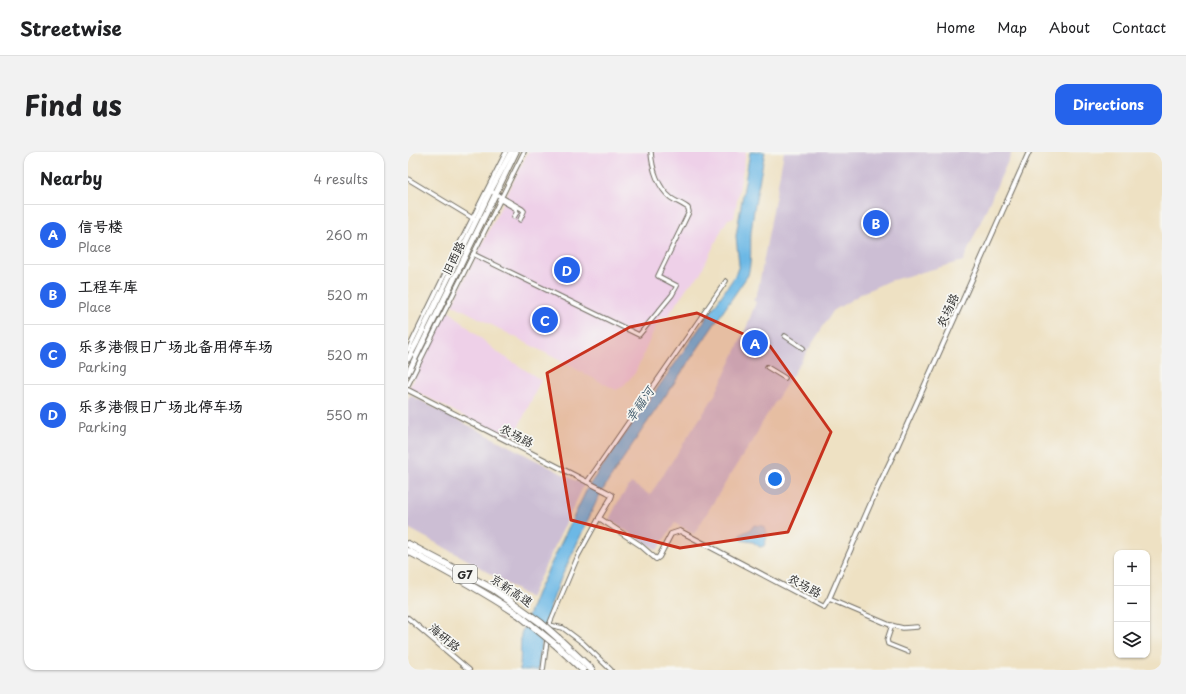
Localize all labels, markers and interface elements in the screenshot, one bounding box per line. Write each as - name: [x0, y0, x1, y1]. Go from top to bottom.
- text: Streetwise: [20, 14, 122, 42]
- text: Home: [936, 17, 975, 38]
- text: Map: [997, 17, 1027, 38]
- text: About: [1049, 17, 1090, 38]
- text: Contact: [1112, 17, 1166, 38]
- text: Find us: [24, 83, 122, 126]
- button: Directions: [1055, 84, 1162, 125]
- text: Nearby: [40, 165, 102, 191]
- text: 4 results: [314, 169, 368, 188]
- pin: B: [863, 208, 889, 238]
- text: 信号楼: [78, 214, 123, 237]
- text: A: [48, 225, 58, 244]
- text: 260 m: [326, 225, 368, 244]
- text: Place: [78, 237, 111, 256]
- street label: 旧西路: [437, 238, 469, 278]
- pin: D: [554, 255, 580, 285]
- text: 工程车库: [78, 274, 138, 297]
- text: B: [49, 285, 57, 304]
- text: 520 m: [326, 285, 368, 304]
- street label: 农场路: [931, 290, 963, 330]
- text: Place: [78, 297, 111, 316]
- pin: C: [532, 305, 558, 335]
- pin: A: [742, 328, 768, 358]
- text: 乐多港假日广场北备用停车场: [78, 334, 273, 357]
- text: C: [48, 345, 58, 364]
- text: 520 m: [326, 345, 368, 364]
- text: Parking: [78, 357, 127, 376]
- water label: 幸福河: [620, 381, 659, 425]
- text: 乐多港假日广场北停车场: [78, 394, 243, 417]
- text: D: [48, 405, 58, 424]
- text: 550 m: [326, 405, 368, 424]
- text: Parking: [78, 417, 127, 436]
- street label: 农场路: [497, 419, 537, 451]
- your location: [765, 469, 785, 489]
- map controls: [1114, 550, 1150, 658]
- button: +: [1114, 550, 1150, 586]
- road number: G7: [453, 565, 477, 583]
- street label: 京新高速: [487, 569, 537, 611]
- street label: 农场路: [785, 569, 825, 601]
- button: −: [1114, 586, 1150, 622]
- street label: 海研路: [425, 619, 465, 655]
- button: layers: [1114, 622, 1150, 658]

